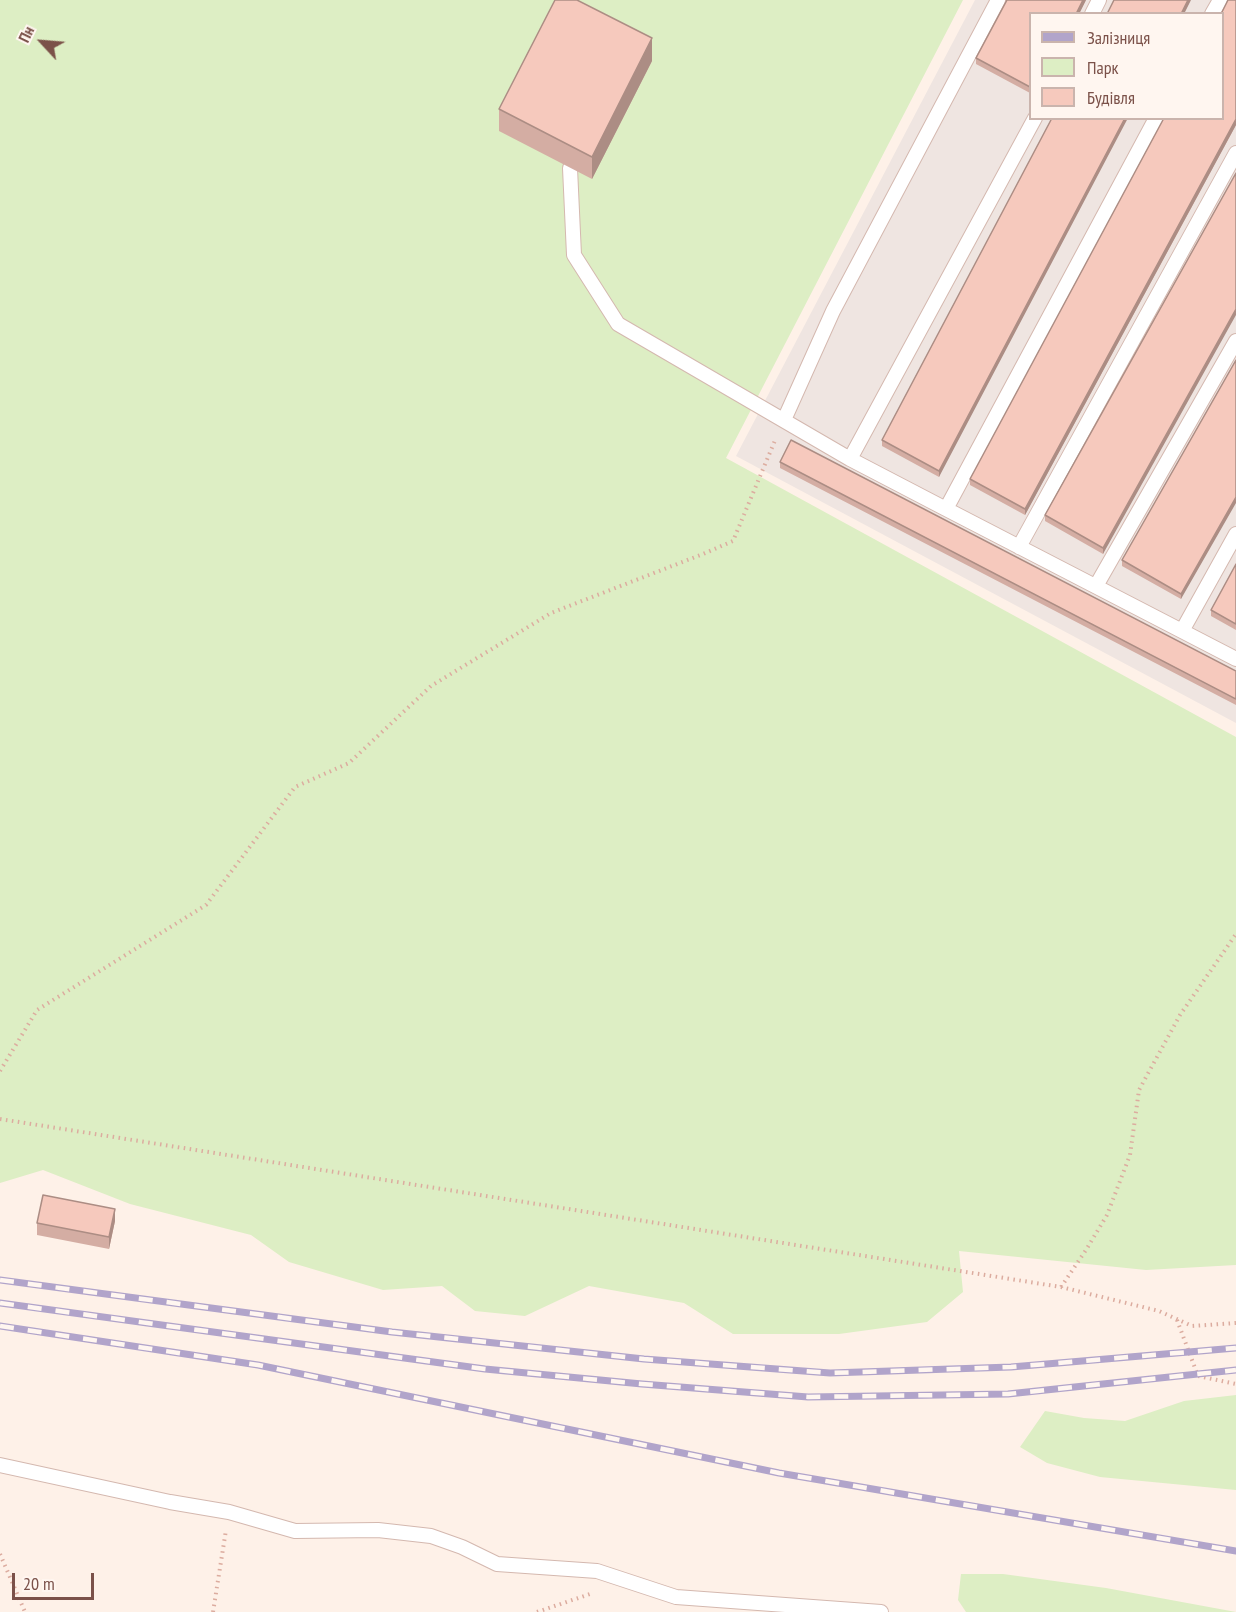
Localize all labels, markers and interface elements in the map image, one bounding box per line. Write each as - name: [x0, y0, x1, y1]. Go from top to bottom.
- north arrow: [12, 12, 72, 72]
- legend: [1029, 12, 1224, 120]
- text: Пн: [13, 23, 38, 45]
- text: Залізниця: [1087, 26, 1150, 49]
- text: Парк: [1087, 56, 1118, 79]
- text: Будівля: [1087, 86, 1135, 109]
- scale bar: [15, 1561, 98, 1599]
- text: 20 m: [23, 1572, 55, 1595]

